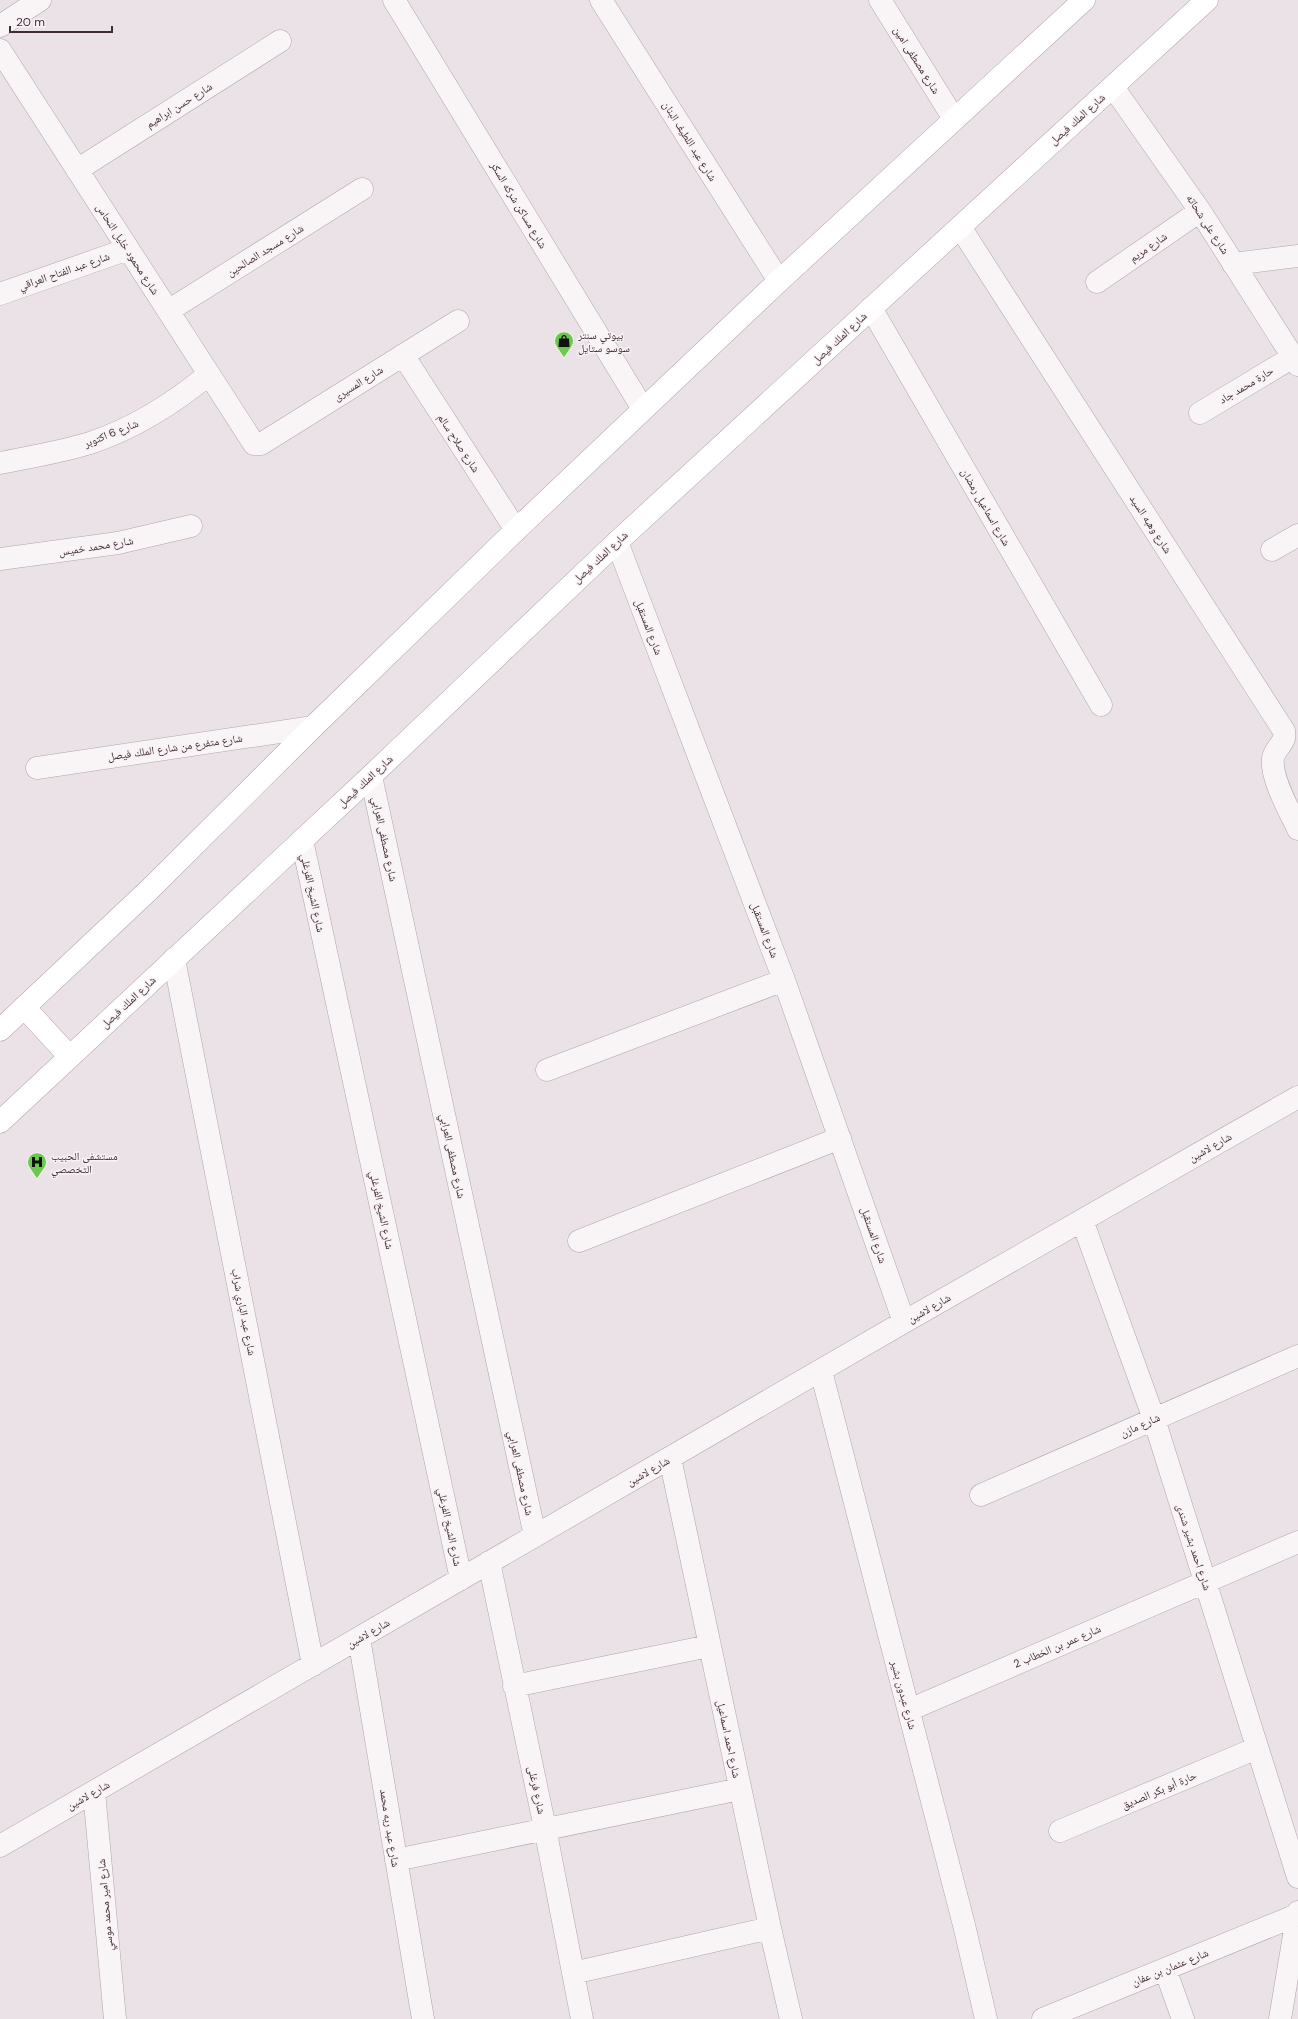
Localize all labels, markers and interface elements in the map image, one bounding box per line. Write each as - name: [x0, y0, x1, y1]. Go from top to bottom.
- scale bar: [10, 8, 112, 34]
- text: 20 m: [16, 14, 45, 30]
- street label: شارع مصطفى امين: [891, 24, 943, 96]
- street label: شارع حسن ابراهيم: [143, 79, 215, 132]
- street label: شارع الملك فيصل: [1046, 90, 1108, 148]
- street label: شارع عبد اللطيف البنان: [660, 98, 720, 184]
- street label: شارع مساكن شركه السكر: [487, 158, 550, 251]
- street label: شارع على شحاته: [1183, 191, 1233, 257]
- street label: شارع محمود خليل النحاس: [93, 201, 163, 297]
- street label: شارع مسجد الصالحين: [224, 221, 306, 279]
- street label: شارع مريم: [1126, 229, 1170, 266]
- street label: شارع عبد الفتاح العراقي: [17, 249, 112, 295]
- street label: شارع الملك فيصل: [808, 309, 870, 367]
- place label: بيوتي سنتر سوسو ستايل: [577, 328, 630, 355]
- shop icon: بيوتي سنتر سوسو ستايل: [553, 330, 575, 358]
- street label: شارع المسيرى: [331, 362, 385, 404]
- street label: حارة محمد جاد: [1216, 363, 1276, 407]
- street label: شارع صلاح سالم: [434, 411, 483, 476]
- street label: شارع 6 اكتوبر: [81, 416, 140, 451]
- street label: شارع اسماعيل رمضان: [958, 466, 1014, 548]
- street label: شارع وهبه السيد: [1127, 492, 1175, 556]
- street label: شارع الملك فيصل: [569, 528, 631, 586]
- street label: شارع محمد خميس: [58, 533, 134, 559]
- street label: شارع المستقبل: [632, 597, 666, 657]
- street label: شارع متفرع من شارع الملك فيصل: [107, 731, 243, 763]
- street label: شارع الملك فيصل: [334, 752, 396, 810]
- street label: شارع مصطفى العرابي: [367, 795, 401, 883]
- street label: شارع الشيخ الفرغلي: [296, 853, 328, 934]
- street label: شارع المستقبل: [748, 900, 782, 960]
- street label: شارع الملك فيصل: [97, 973, 159, 1031]
- street label: شارع مصطفى العرابي: [435, 1112, 469, 1200]
- street label: شارع لاشين: [1186, 1129, 1234, 1165]
- place label: مستشفى الحبيب التخصصي: [51, 1149, 118, 1178]
- hospital icon: مستشفى الحبيب التخصصي: [26, 1151, 48, 1179]
- street label: شارع الشيخ الفرغلي: [365, 1170, 397, 1251]
- street label: شارع المستقبل: [858, 1205, 890, 1265]
- street label: شارع عبد الباري شراب: [227, 1267, 259, 1357]
- street label: شارع لاشين: [905, 1290, 953, 1326]
- street label: شارع مازن: [1118, 1410, 1162, 1440]
- street label: شارع مصطفى العرابي: [503, 1429, 537, 1517]
- street label: شارع لاشين: [624, 1453, 672, 1489]
- street label: شارع الشيخ الفرغلي: [433, 1487, 465, 1568]
- street label: شارع احمد بشير شندى: [1173, 1502, 1215, 1592]
- street label: شارع لاشين: [344, 1615, 392, 1651]
- street label: شارع عمر بن الخطاب 2: [1011, 1621, 1103, 1671]
- street label: شارع عبدون بشير: [888, 1658, 920, 1731]
- street label: شارع احمد اسماعيل: [714, 1699, 744, 1779]
- street label: شارع فرغلى: [525, 1765, 549, 1815]
- street label: حارة أبو بكر الصديق: [1119, 1768, 1199, 1812]
- street label: شارع لاشين: [64, 1777, 112, 1813]
- street label: شارع عبد ريه محمد: [377, 1788, 403, 1868]
- street label: شارع امير محمد موسي: [94, 1858, 118, 1952]
- street label: شارع عثمان بن عفان: [1130, 1945, 1210, 1989]

